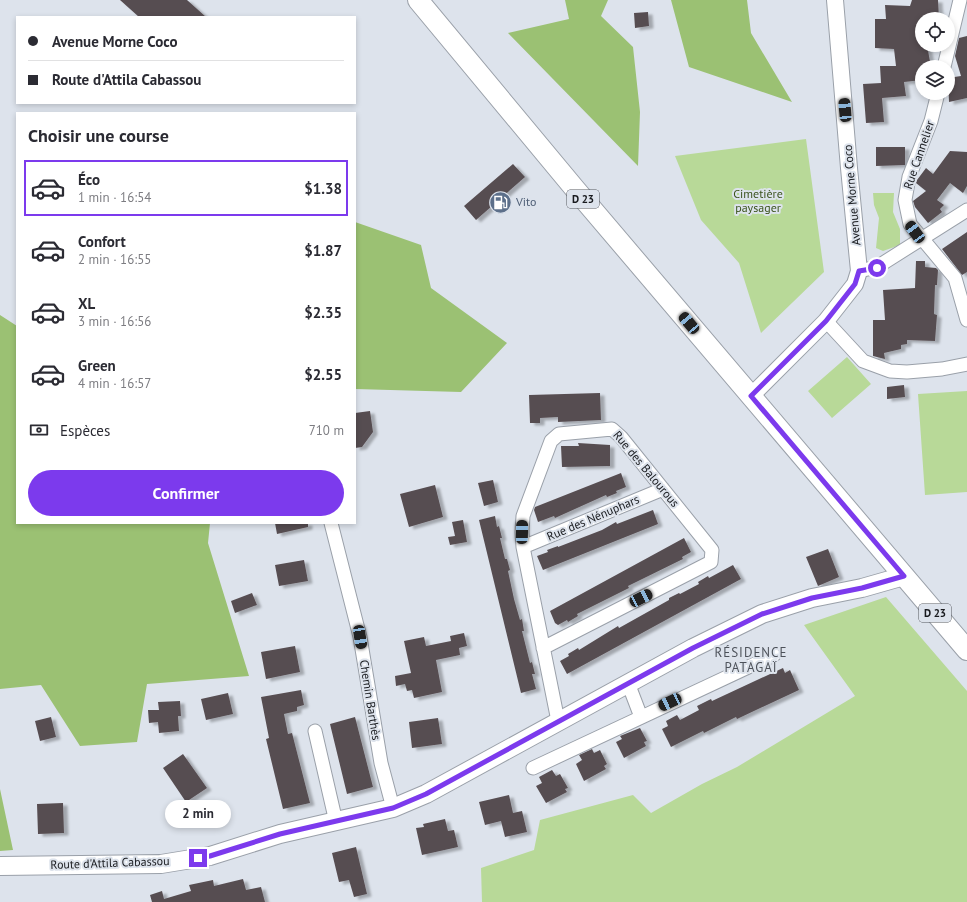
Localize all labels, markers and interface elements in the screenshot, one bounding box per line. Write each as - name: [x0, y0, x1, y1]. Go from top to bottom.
- map controls: [915, 12, 955, 100]
- button: locate: [915, 12, 955, 52]
- text: Avenue Morne Coco: [52, 32, 178, 51]
- button: layers: [915, 60, 955, 100]
- text: Route d'Attila Cabassou: [52, 70, 201, 89]
- car: [838, 98, 852, 122]
- street label: Rue Cannelier: [900, 119, 937, 191]
- text: Choisir une course: [28, 124, 169, 147]
- street label: Avenue Morne Coco: [840, 144, 863, 246]
- icon: car: [30, 170, 66, 206]
- text: Éco: [78, 170, 100, 189]
- text: $1.38: [304, 179, 342, 198]
- park label: Cimetière paysager: [733, 186, 783, 215]
- text: 1 min · 16:54: [78, 189, 151, 206]
- fuel station icon: Vito: [487, 189, 513, 215]
- road number: D 23: [567, 190, 599, 208]
- place label: Vito: [515, 194, 536, 209]
- car: [903, 219, 927, 245]
- icon: car: [30, 232, 66, 268]
- text: Confort: [78, 232, 126, 251]
- text: $1.87: [304, 241, 342, 260]
- text: 2 min · 16:55: [78, 251, 151, 268]
- route start: [868, 259, 886, 277]
- icon: car: [30, 294, 66, 330]
- text: XL: [78, 294, 95, 313]
- text: $2.35: [304, 303, 342, 322]
- car: [677, 310, 701, 336]
- text: 3 min · 16:56: [78, 313, 151, 330]
- icon: car: [30, 356, 66, 392]
- text: Green: [78, 356, 116, 375]
- text: $2.55: [304, 365, 342, 384]
- text: 4 min · 16:57: [78, 375, 151, 392]
- icon: cash: [28, 419, 50, 441]
- text: Espèces: [60, 421, 110, 440]
- text: 710 m: [309, 422, 344, 439]
- street label: Rue des Balourous: [610, 427, 683, 510]
- button: Confirmer: [28, 470, 344, 516]
- street label: Rue des Nénuphars: [544, 491, 641, 544]
- car: [516, 520, 528, 544]
- car: [628, 587, 654, 609]
- road number: D 23: [919, 604, 951, 622]
- car: [352, 624, 368, 650]
- district label: RÉSIDENCE PATAGAÏ: [715, 644, 788, 676]
- street label: Chemin Barthès: [357, 659, 384, 741]
- car: [657, 691, 683, 713]
- callout: 2 min: [165, 800, 231, 828]
- text: 2 min: [182, 805, 214, 822]
- route end: [189, 849, 207, 867]
- street label: Route d'Attila Cabassou: [50, 853, 170, 872]

